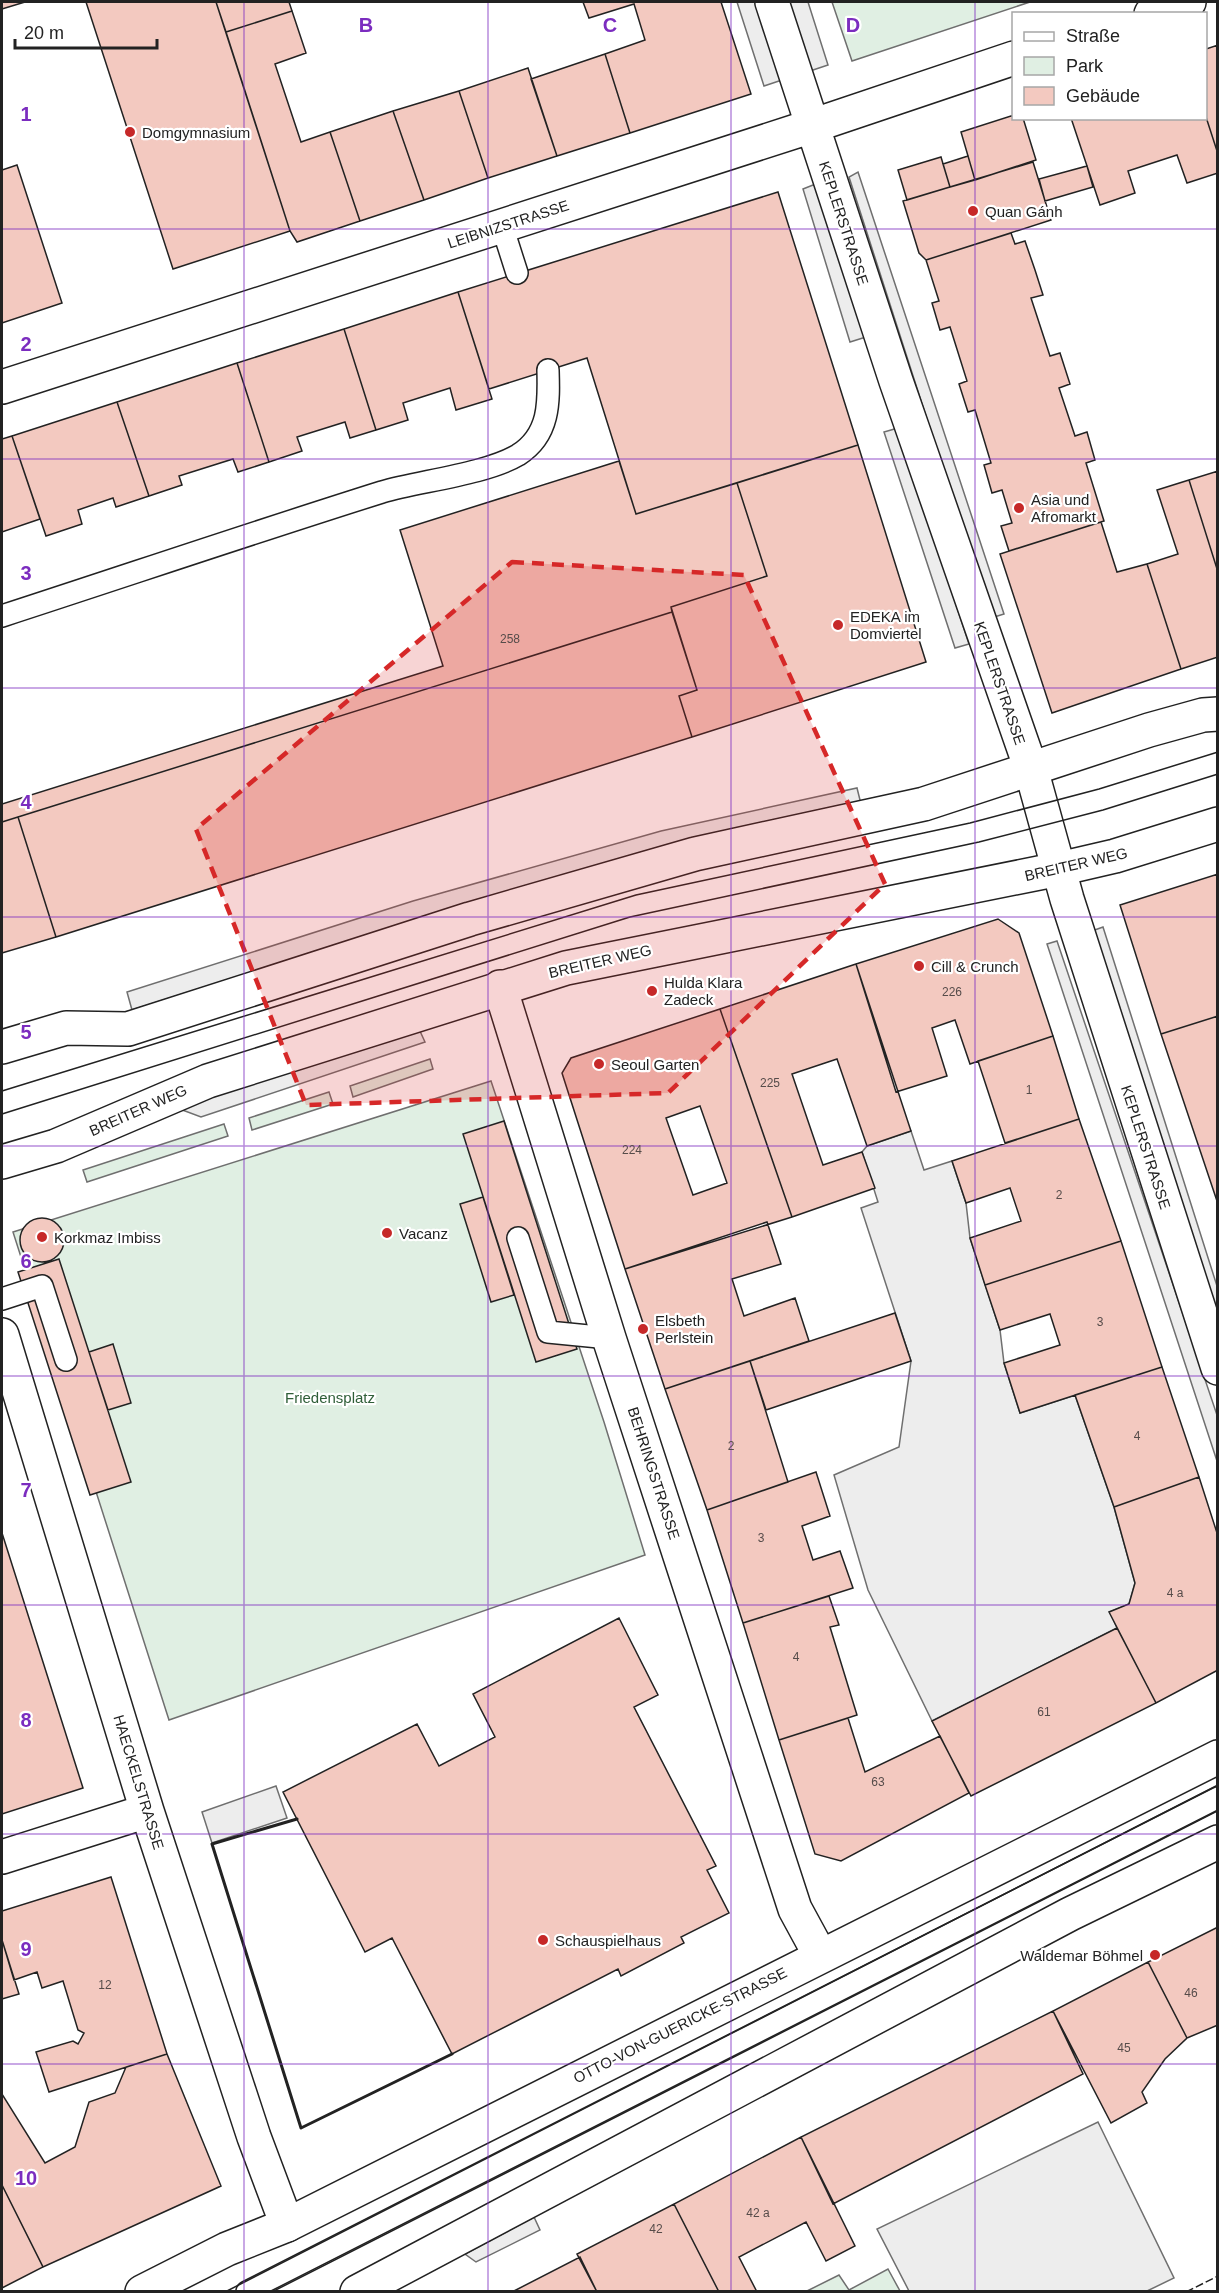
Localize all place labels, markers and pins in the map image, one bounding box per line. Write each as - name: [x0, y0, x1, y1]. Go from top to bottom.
- place label: Domgymnasium: [142, 124, 250, 141]
- marker: Domgymnasium: [123, 125, 137, 139]
- place label: Quan Gánh: [985, 203, 1063, 220]
- marker: Quan Gánh: [966, 204, 980, 218]
- place label: Asia und Afromarkt: [1031, 491, 1097, 525]
- marker: Asia und Afromarkt: [1012, 501, 1026, 515]
- place label: EDEKA im Domviertel: [850, 608, 922, 642]
- marker: EDEKA im Domviertel: [831, 618, 845, 632]
- place label: Cill & Crunch: [931, 958, 1019, 975]
- marker: Cill & Crunch: [912, 959, 926, 973]
- place label: Hulda Klara Zadeck: [664, 974, 743, 1008]
- marker: Hulda Klara Zadeck: [645, 984, 659, 998]
- place label: Seoul Garten: [611, 1056, 699, 1073]
- marker: Seoul Garten: [592, 1057, 606, 1071]
- place label: Vacanz: [399, 1225, 448, 1242]
- marker: Vacanz: [380, 1226, 394, 1240]
- place label: Korkmaz Imbiss: [54, 1229, 161, 1246]
- marker: Korkmaz Imbiss: [35, 1230, 49, 1244]
- place label: Elsbeth Perlstein: [655, 1312, 713, 1346]
- marker: Elsbeth Perlstein: [636, 1322, 650, 1336]
- place label: Schauspielhaus: [555, 1932, 661, 1949]
- marker: Schauspielhaus: [536, 1933, 550, 1947]
- place label: Waldemar Böhmel: [1020, 1947, 1143, 1964]
- marker: Waldemar Böhmel: [1148, 1948, 1162, 1962]

